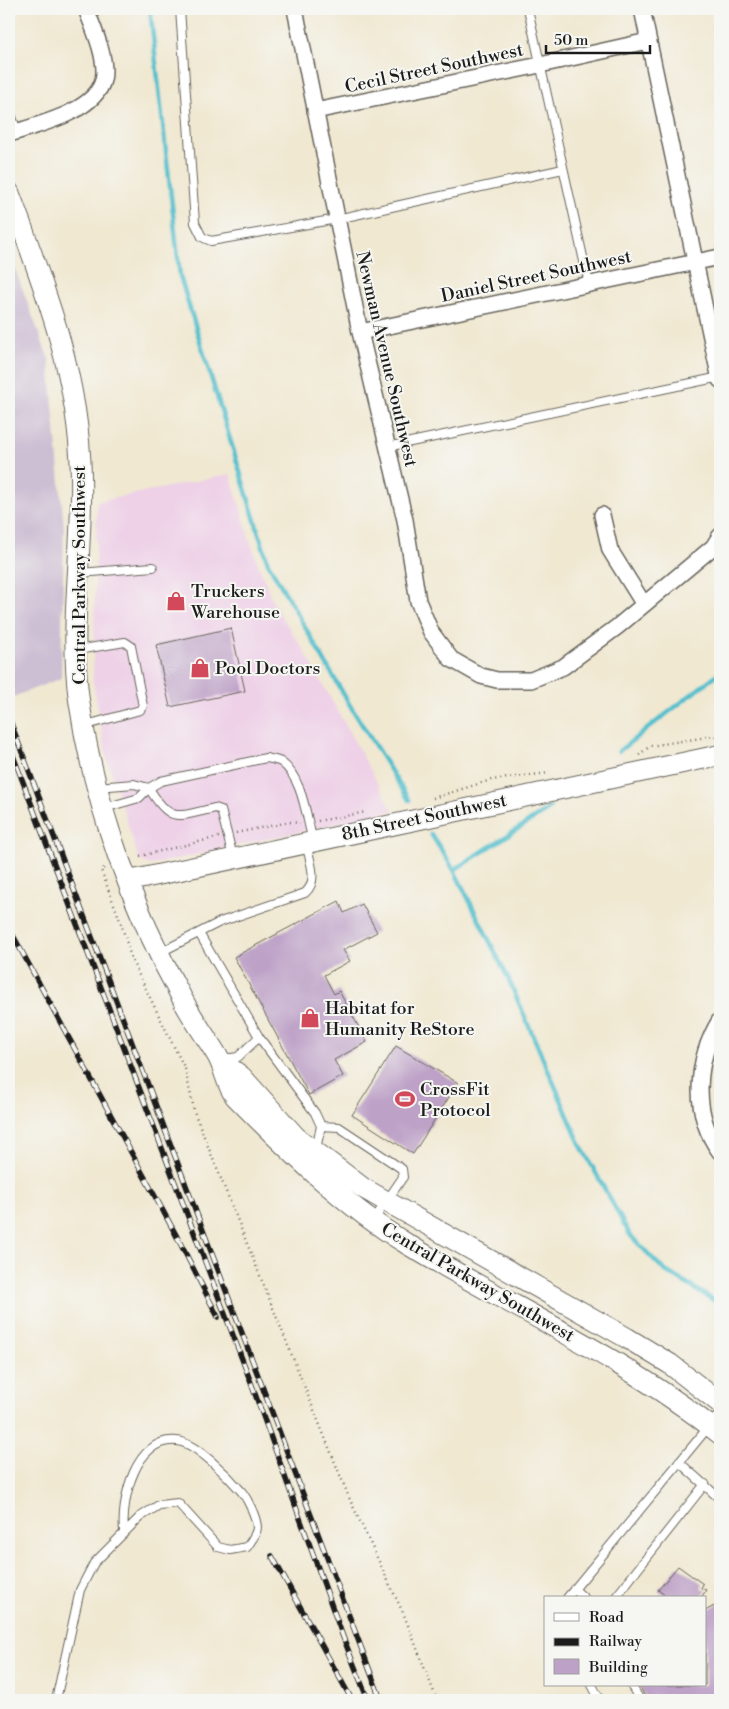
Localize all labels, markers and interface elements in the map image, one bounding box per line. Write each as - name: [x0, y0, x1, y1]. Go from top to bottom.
- scale bar: [546, 22, 650, 54]
- text: 50 m: [554, 31, 588, 50]
- street label: Cecil Street Southwest: [343, 38, 526, 99]
- street label: Daniel Street Southwest: [439, 245, 634, 308]
- street label: Newman Avenue Southwest: [350, 249, 423, 470]
- street label: Central Parkway Southwest: [68, 465, 91, 685]
- place label: Truckers Warehouse: [190, 580, 280, 624]
- shop icon: Truckers Warehouse: [165, 590, 187, 612]
- shop icon: Pool Doctors: [189, 657, 211, 679]
- place label: Pool Doctors: [215, 657, 321, 680]
- street label: 8th Street Southwest: [339, 789, 509, 846]
- place label: Habitat for Humanity ReStore: [325, 997, 475, 1041]
- shop icon: Habitat for Humanity ReStore: [299, 1007, 321, 1029]
- place label: CrossFit Protocol: [420, 1078, 491, 1122]
- sports icon: CrossFit Protocol: [394, 1088, 416, 1110]
- street label: Central Parkway Southwest: [377, 1218, 579, 1348]
- legend: [544, 1596, 706, 1686]
- text: Road: [589, 1608, 624, 1627]
- text: Railway: [589, 1632, 643, 1651]
- text: Building: [588, 1658, 648, 1677]

